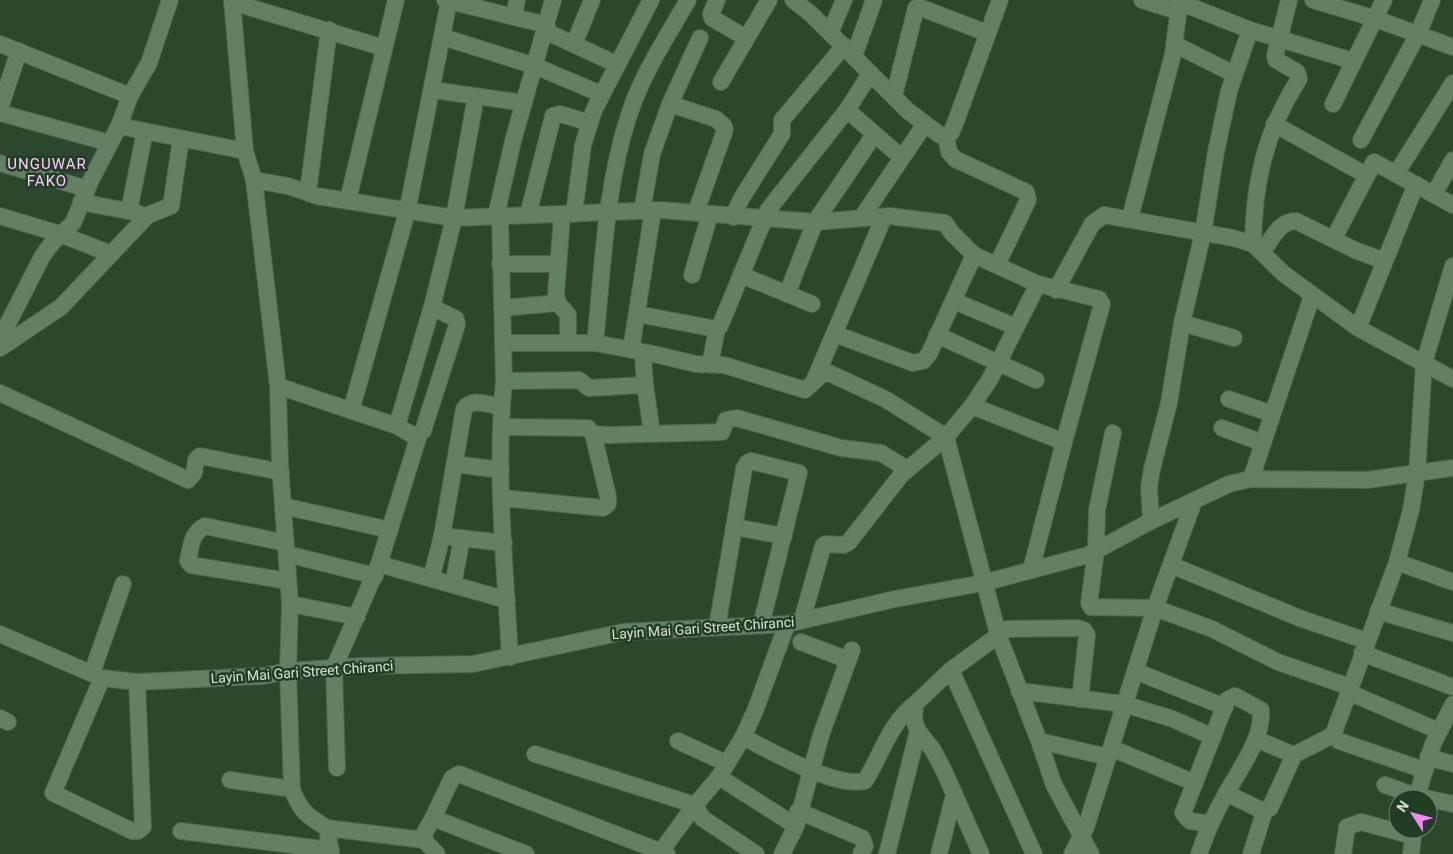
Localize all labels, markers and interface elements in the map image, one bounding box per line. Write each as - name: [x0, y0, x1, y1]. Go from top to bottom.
- district label: UNGUWAR FAKO: [7, 155, 87, 190]
- street label: Layin Mai Gari Street Chiranci: [611, 614, 795, 642]
- street label: Layin Mai Gari Street Chiranci: [210, 658, 394, 686]
- north arrow: [1388, 789, 1438, 839]
- text: N: [1393, 798, 1412, 815]

